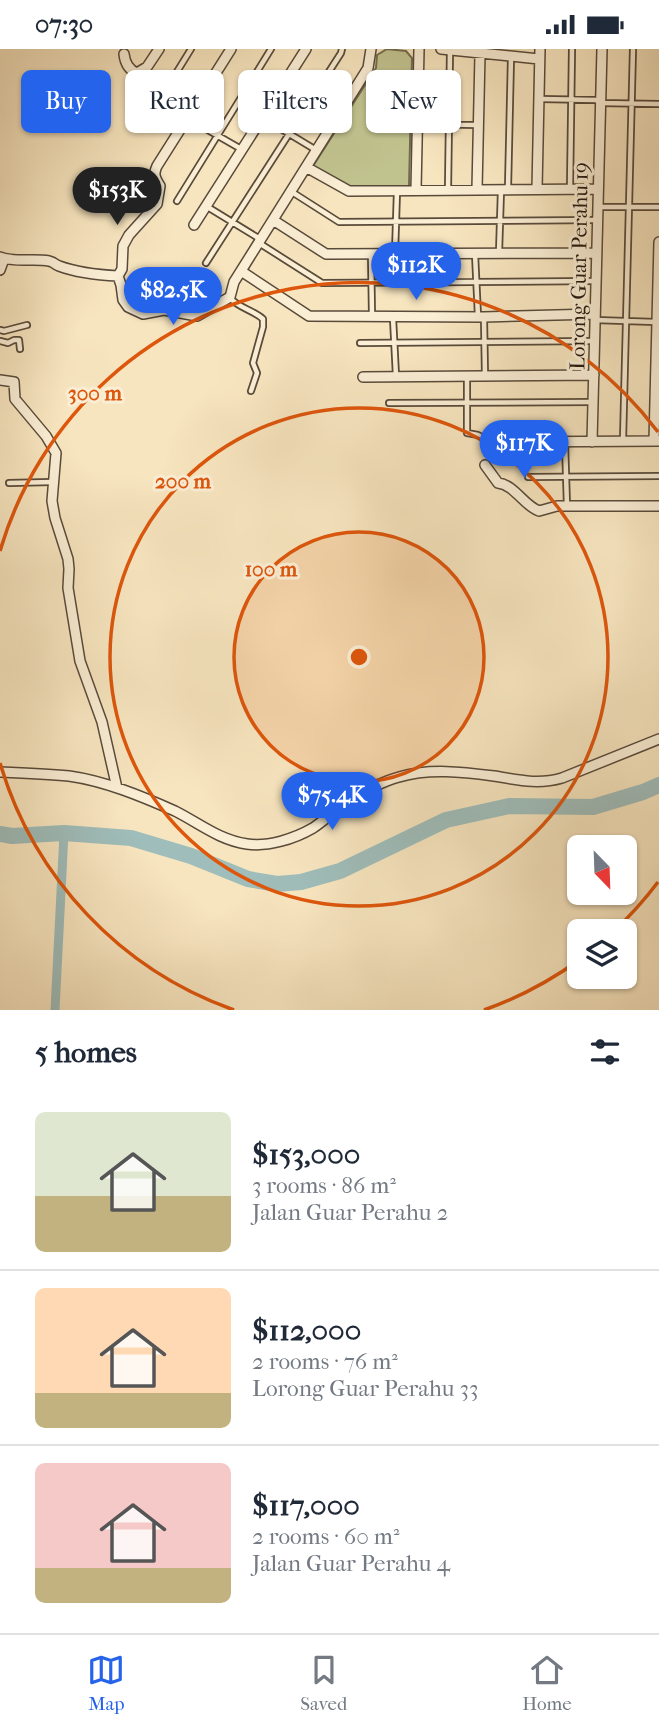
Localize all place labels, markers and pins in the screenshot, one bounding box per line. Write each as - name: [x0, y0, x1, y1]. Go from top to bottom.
- pin: $153K: [68, 167, 166, 227]
- pin: $112K: [367, 243, 465, 302]
- pin: $82.5K: [116, 267, 230, 327]
- pin: $117K: [475, 421, 573, 480]
- centre of rings: [347, 645, 371, 669]
- pin: $75.4K: [275, 773, 389, 832]

